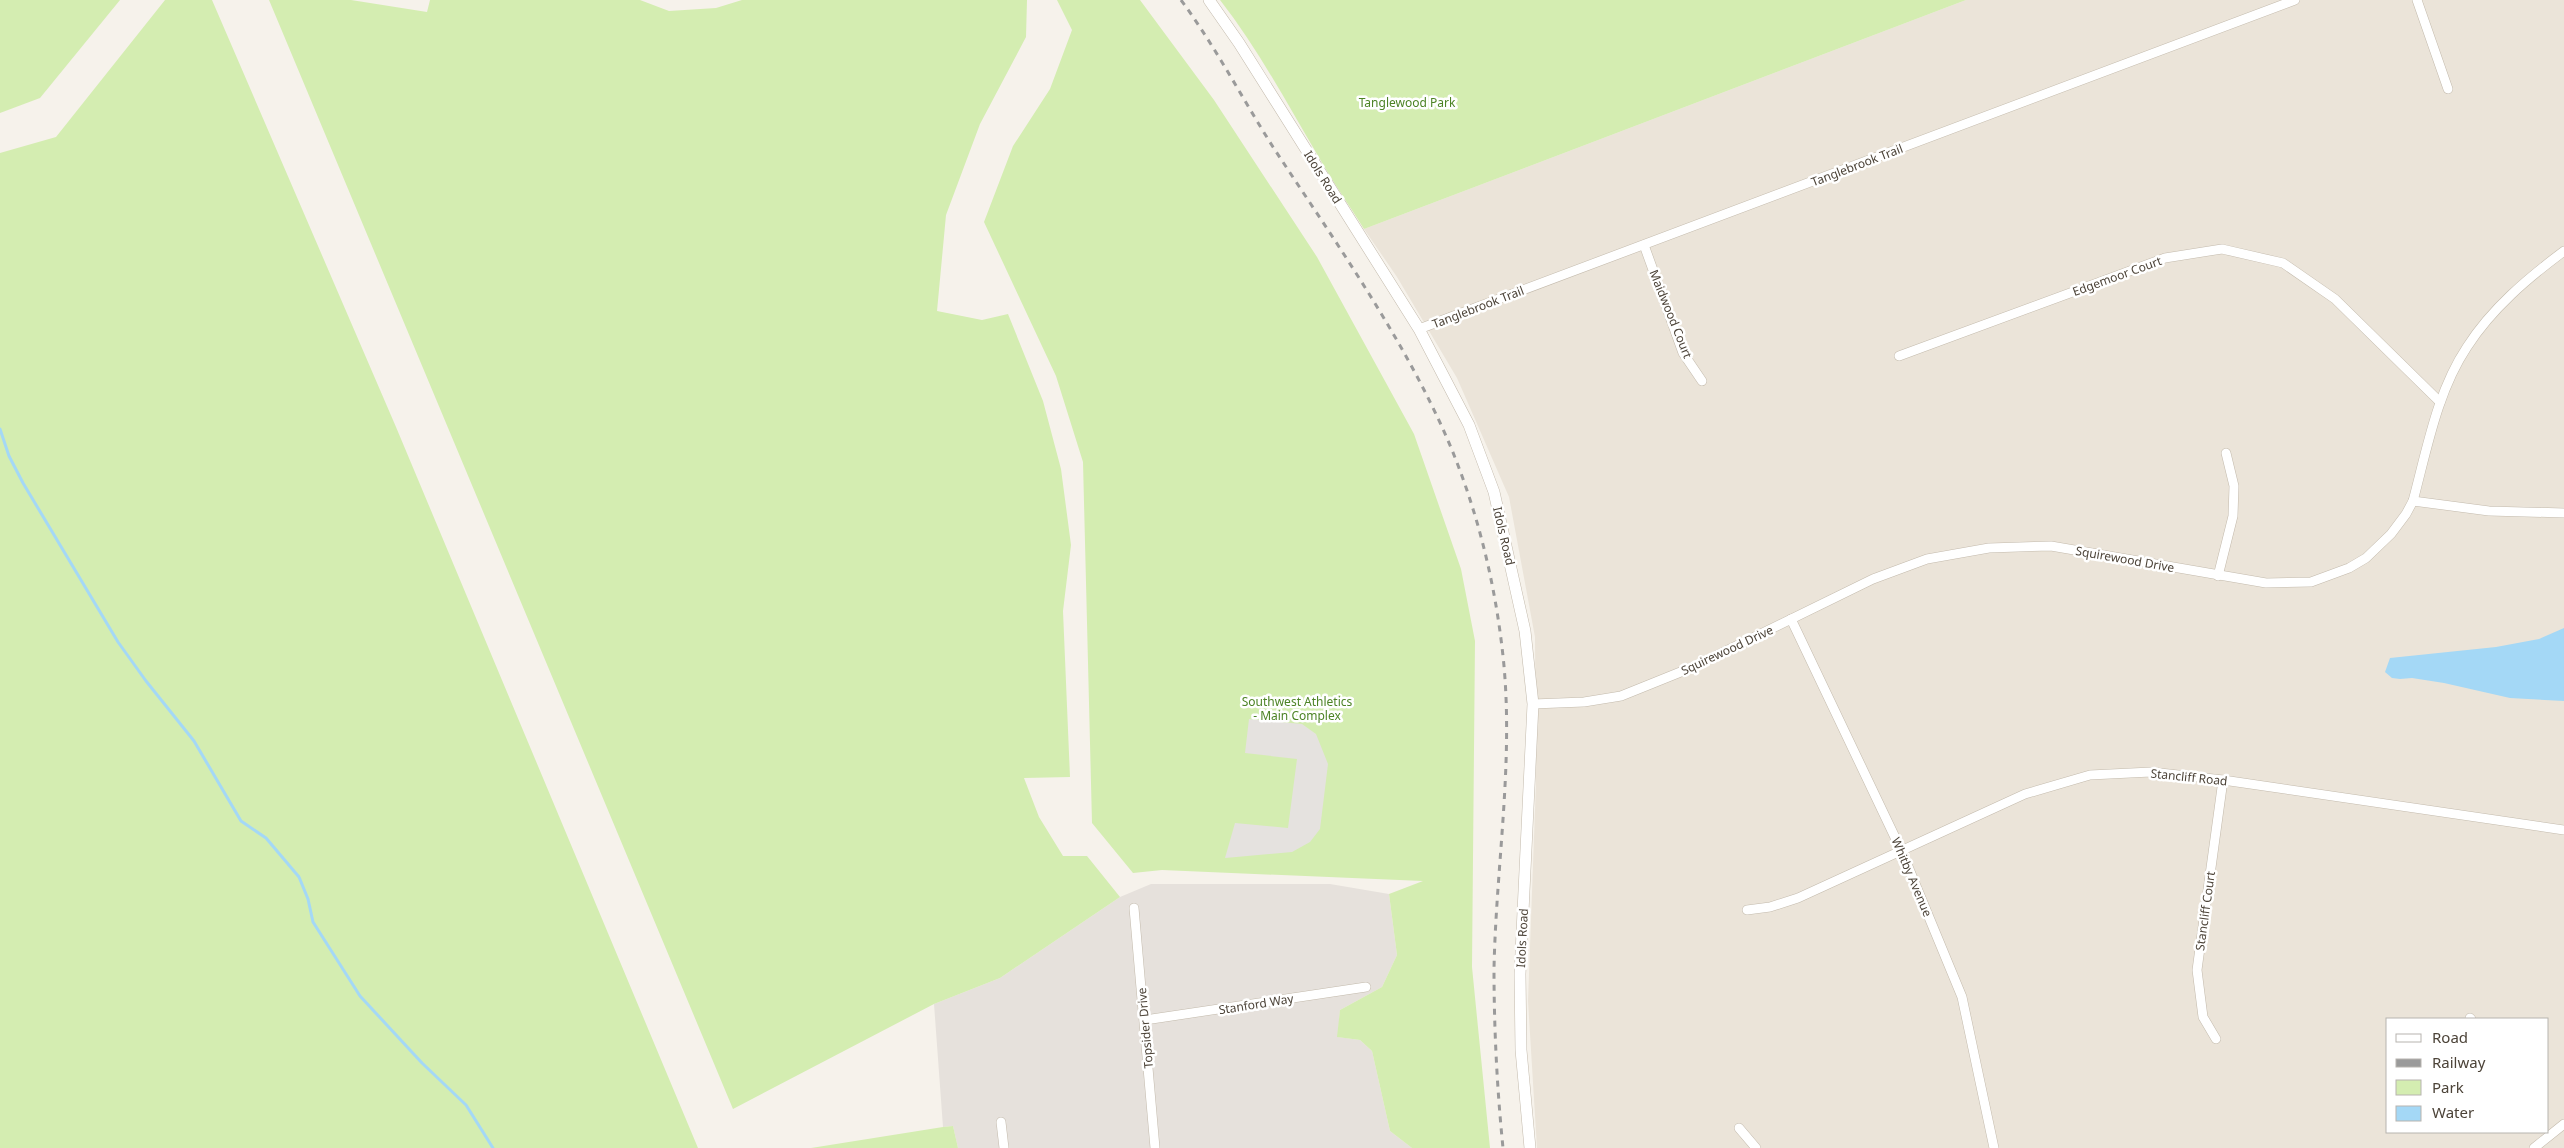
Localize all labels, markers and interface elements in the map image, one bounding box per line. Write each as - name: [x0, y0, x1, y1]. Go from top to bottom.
- park label: Tanglewood Park: [1359, 94, 1456, 111]
- street label: Tanglebrook Trail: [1809, 140, 1905, 190]
- street label: Idols Road: [1300, 147, 1346, 207]
- street label: Edgemoor Court: [2070, 252, 2164, 300]
- street label: Maidwood Court: [1645, 267, 1697, 361]
- street label: Tanglebrook Trail: [1430, 282, 1526, 332]
- street label: Idols Road: [1489, 505, 1519, 567]
- street label: Squirewood Drive: [2074, 542, 2176, 576]
- street label: Squirewood Drive: [1678, 621, 1776, 679]
- park label: Southwest Athletics - Main Complex: [1242, 693, 1353, 724]
- street label: Stancliff Road: [2150, 765, 2228, 789]
- street label: Whitby Avenue: [1888, 835, 1936, 919]
- street label: Stancliff Court: [2191, 870, 2219, 952]
- street label: Idols Road: [1512, 908, 1532, 968]
- street label: Topsider Drive: [1133, 987, 1157, 1069]
- street label: Stanford Way: [1217, 990, 1295, 1018]
- legend: [2386, 1018, 2549, 1133]
- text: Road: [2432, 1027, 2468, 1047]
- text: Railway: [2432, 1052, 2486, 1072]
- text: Park: [2432, 1077, 2464, 1097]
- text: Water: [2432, 1102, 2474, 1122]

